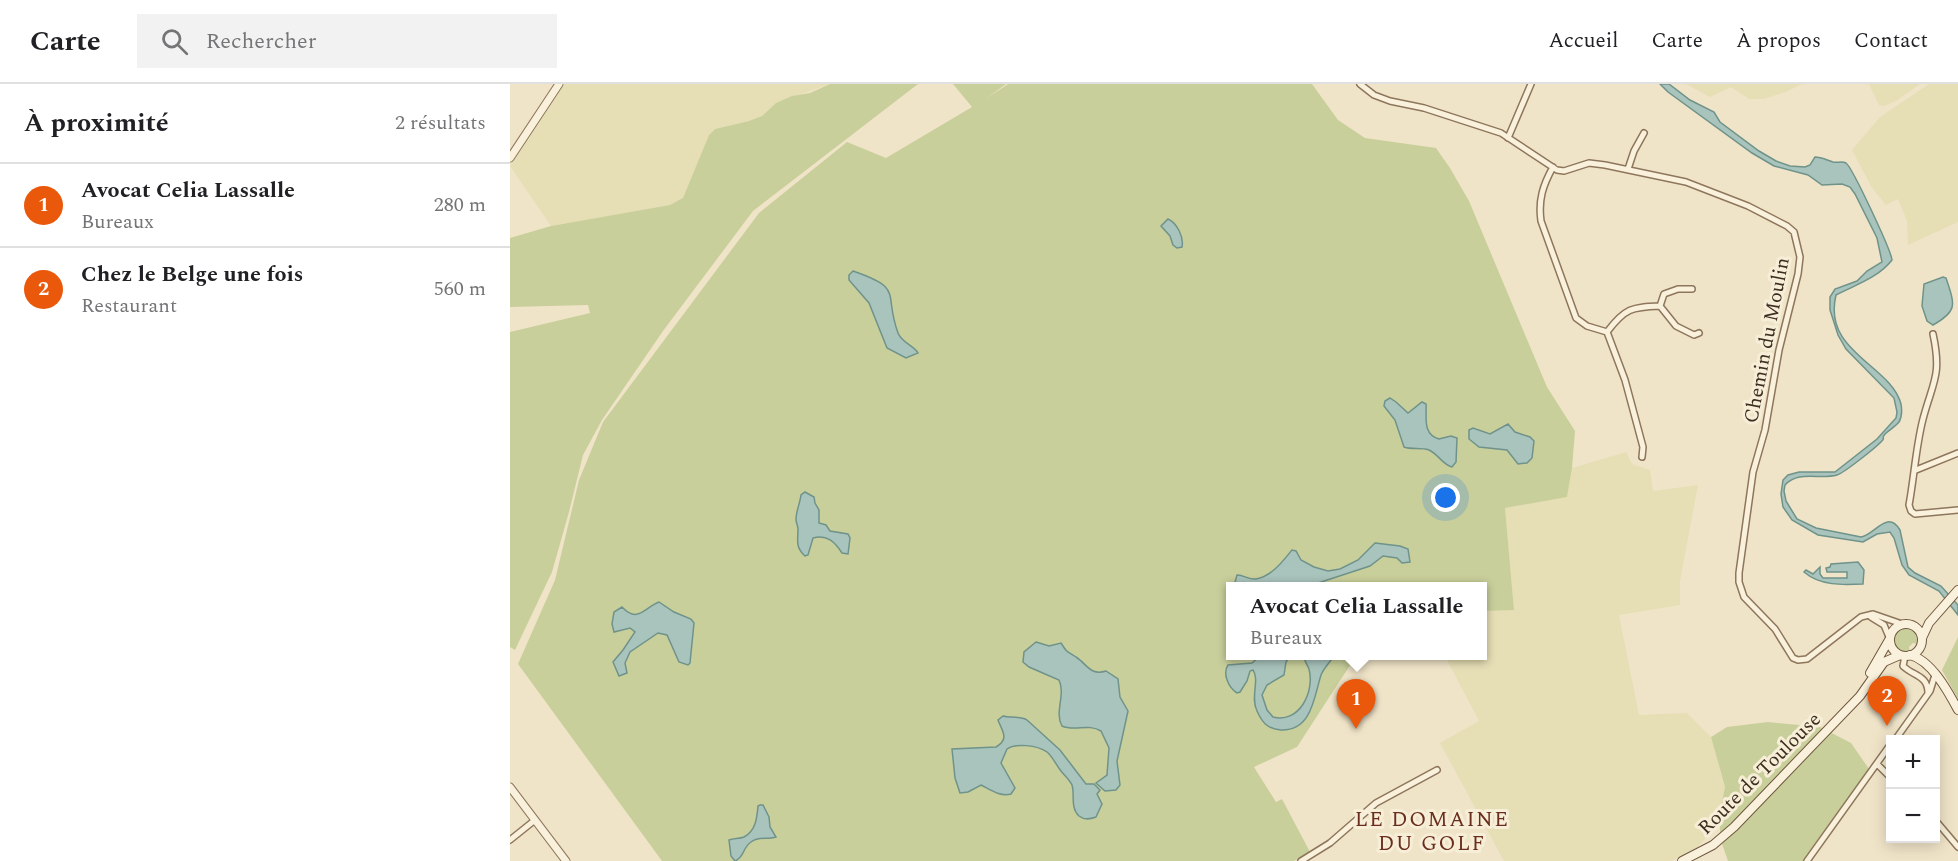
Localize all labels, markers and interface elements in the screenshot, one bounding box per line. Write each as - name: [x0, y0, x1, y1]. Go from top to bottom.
- search box: [137, 14, 557, 68]
- text: Carte: [30, 20, 101, 63]
- icon: search: [158, 25, 191, 58]
- text: Rechercher: [206, 25, 316, 58]
- text: Accueil: [1548, 25, 1619, 57]
- text: Carte: [1652, 25, 1703, 57]
- text: À propos: [1736, 25, 1821, 57]
- text: Contact: [1854, 25, 1928, 57]
- text: À proximité: [24, 103, 169, 143]
- text: 2 résultats: [395, 108, 486, 138]
- text: Avocat Celia Lassalle: [81, 174, 295, 207]
- text: 1: [38, 190, 49, 220]
- text: 280 m: [434, 190, 486, 220]
- text: Bureaux: [81, 207, 154, 237]
- street label: Chemin du Moulin: [1736, 255, 1798, 426]
- text: Chez le Belge une fois: [81, 258, 303, 291]
- text: 2: [38, 274, 49, 304]
- text: 560 m: [434, 274, 486, 304]
- text: Restaurant: [81, 291, 177, 321]
- your location: [1431, 483, 1460, 512]
- popup: [1226, 582, 1487, 660]
- text: Avocat Celia Lassalle: [1250, 590, 1463, 623]
- text: Bureaux: [1250, 623, 1323, 653]
- pin: 2: [1868, 676, 1906, 726]
- pin: 1: [1336, 680, 1376, 729]
- street label: Route de Toulouse: [1691, 705, 1828, 842]
- map controls: [1886, 735, 1940, 843]
- button: +: [1886, 735, 1940, 789]
- button: −: [1886, 789, 1940, 843]
- district label: LE DOMAINE DU GOLF: [1355, 804, 1509, 860]

